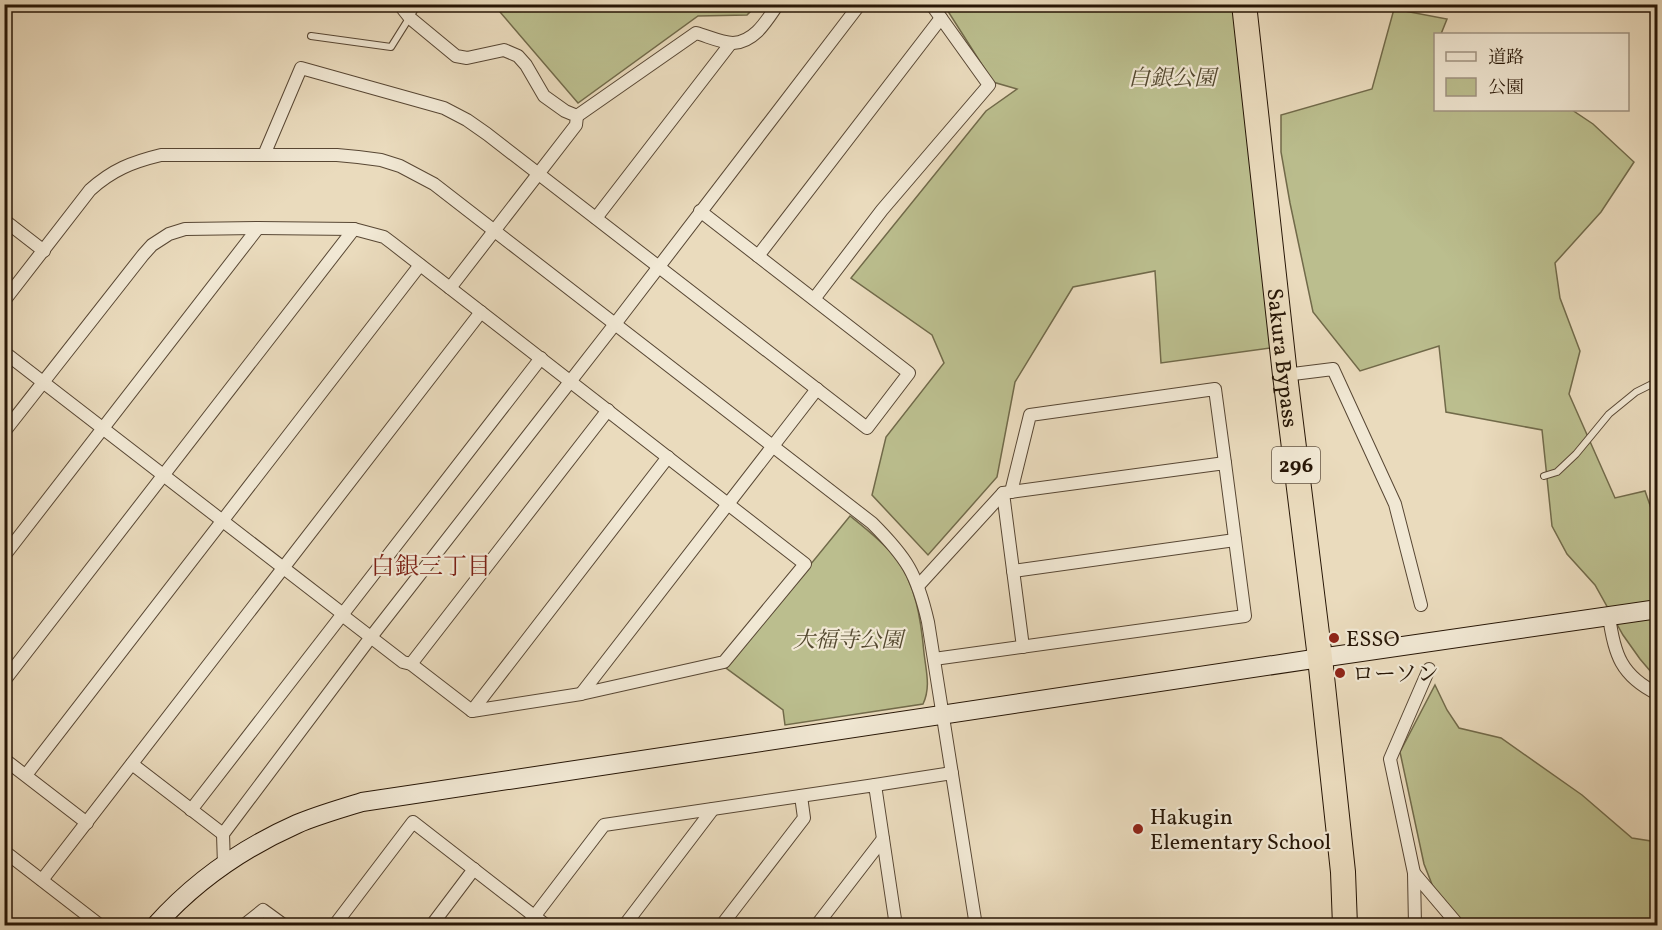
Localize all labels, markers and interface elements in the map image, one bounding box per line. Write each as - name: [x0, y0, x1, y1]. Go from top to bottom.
- legend: [1434, 33, 1629, 111]
- text: 道路: [1488, 46, 1524, 71]
- park label: 白銀公園: [1128, 64, 1219, 95]
- text: 公園: [1488, 76, 1524, 101]
- street label: Sakura Bypass: [1258, 287, 1304, 430]
- road number: 296: [1272, 447, 1320, 483]
- district label: 白銀三丁目: [371, 551, 491, 585]
- place label: ESSO: [1346, 625, 1400, 656]
- park label: 大福寺公園: [793, 626, 906, 657]
- marker: ESSO: [1327, 631, 1341, 645]
- place label: ローソン: [1352, 660, 1439, 691]
- marker: ローソン: [1333, 666, 1347, 680]
- place label: Hakugin Elementary School: [1150, 803, 1331, 859]
- marker: Hakugin Elementary School: [1131, 822, 1145, 836]

